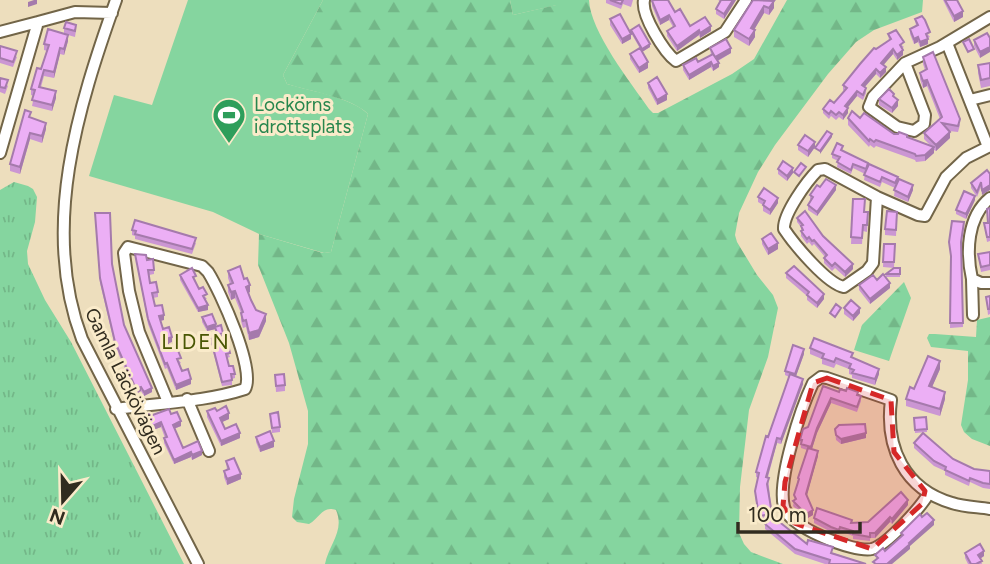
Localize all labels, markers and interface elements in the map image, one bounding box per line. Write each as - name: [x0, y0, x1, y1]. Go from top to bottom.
- place label: Lockörns idrottsplats: [254, 93, 351, 138]
- sports icon: Lockörns idrottsplats: [210, 96, 248, 145]
- street label: Gamla Läckövägen: [80, 304, 171, 458]
- district label: LIDEN: [161, 329, 231, 354]
- north arrow: [28, 466, 98, 536]
- scale bar: [738, 490, 860, 534]
- text: 100 m: [748, 502, 807, 527]
- text: N: [47, 503, 68, 530]

